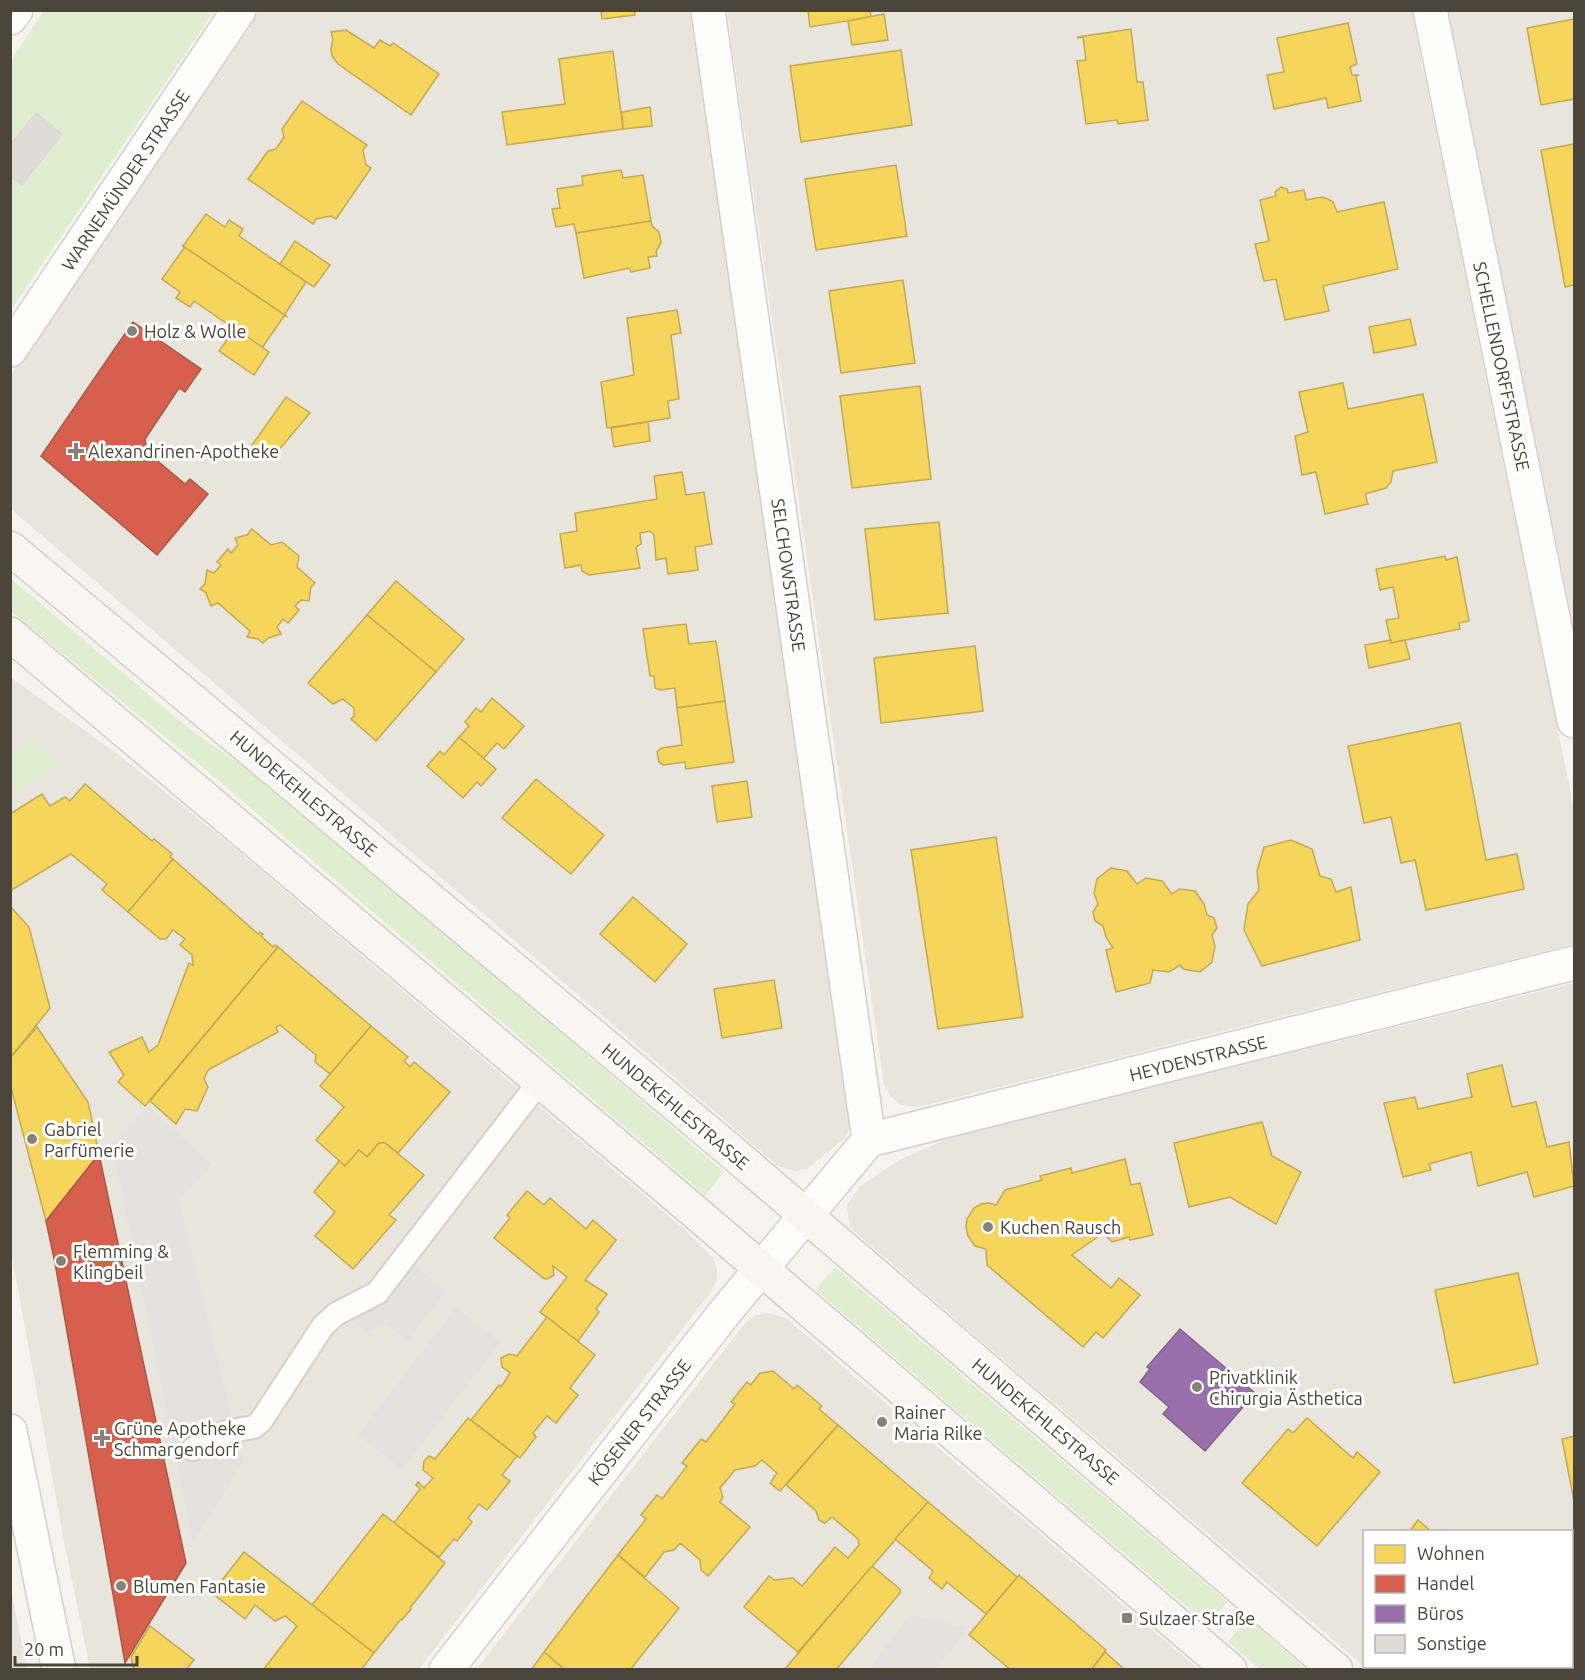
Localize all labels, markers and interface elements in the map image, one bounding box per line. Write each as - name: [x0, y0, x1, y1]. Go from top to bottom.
- street label: WARNEMÜNDER STRASSE: [57, 86, 193, 274]
- street label: SCHELLENDORFFSTRASSE: [1470, 260, 1534, 472]
- place label: Holz & Wolle: [144, 321, 246, 341]
- marker: Holz & Wolle: [125, 324, 139, 338]
- place label: Alexandrinen-Apotheke: [88, 441, 279, 461]
- marker: Alexandrinen-Apotheke: [69, 444, 83, 458]
- street label: SELCHOWSTRASSE: [768, 497, 810, 653]
- street label: HUNDEKEHLESTRASSE: [227, 726, 381, 860]
- street label: HEYDENSTRASSE: [1127, 1031, 1269, 1085]
- street label: HUNDEKEHLESTRASSE: [599, 1039, 753, 1173]
- place label: Gabriel Parfümerie: [44, 1119, 134, 1160]
- marker: Gabriel Parfümerie: [25, 1132, 39, 1146]
- place label: Kuchen Rausch: [1000, 1217, 1121, 1237]
- marker: Kuchen Rausch: [981, 1220, 995, 1234]
- place label: Flemming & Klingbeil: [73, 1241, 169, 1282]
- marker: Flemming & Klingbeil: [54, 1254, 68, 1268]
- street label: HUNDEKEHLESTRASSE: [969, 1354, 1123, 1488]
- street label: KÖSENER STRASSE: [584, 1355, 694, 1489]
- place label: Privatklinik Chirurgia Ästhetica: [1209, 1367, 1363, 1408]
- marker: Privatklinik Chirurgia Ästhetica: [1190, 1380, 1204, 1394]
- place label: Rainer Maria Rilke: [894, 1402, 983, 1443]
- marker: Rainer Maria Rilke: [875, 1415, 889, 1429]
- place label: Grüne Apotheke Schmargendorf: [114, 1418, 246, 1459]
- marker: Grüne Apotheke Schmargendorf: [95, 1431, 109, 1445]
- legend: [1363, 1530, 1573, 1668]
- text: Wohnen: [1417, 1543, 1485, 1563]
- text: Handel: [1417, 1573, 1475, 1593]
- place label: Blumen Fantasie: [133, 1576, 266, 1596]
- marker: Blumen Fantasie: [114, 1579, 128, 1593]
- text: Büros: [1417, 1603, 1464, 1623]
- place label: Sulzaer Straße: [1139, 1608, 1255, 1628]
- marker: Sulzaer Straße: [1120, 1611, 1134, 1625]
- scale bar: [15, 1629, 136, 1667]
- text: Sonstige: [1417, 1633, 1487, 1653]
- text: 20 m: [24, 1639, 64, 1659]

